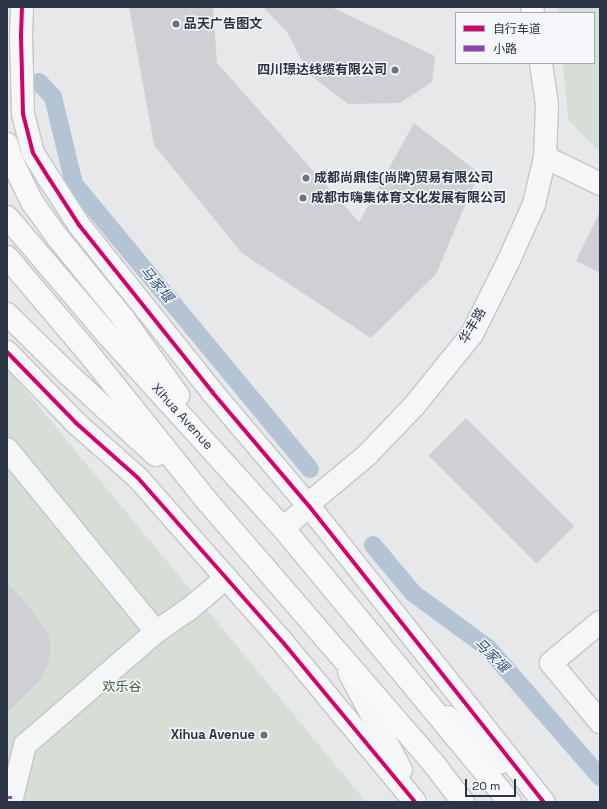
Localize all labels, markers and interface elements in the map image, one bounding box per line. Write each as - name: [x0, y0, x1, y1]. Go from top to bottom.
- legend: [455, 12, 595, 64]
- place label: 品天广告图文: [184, 16, 262, 32]
- marker: 品天广告图文: [171, 19, 181, 29]
- text: 自行车道: [493, 21, 541, 37]
- text: 小路: [493, 41, 517, 57]
- place label: 四川璟达线缆有限公司: [257, 62, 387, 78]
- marker: 四川璟达线缆有限公司: [390, 65, 400, 75]
- place label: 成都尚鼎佳(尚牌)贸易有限公司: [314, 170, 493, 186]
- marker: 成都尚鼎佳(尚牌)贸易有限公司: [301, 173, 311, 183]
- place label: 成都市嗨集体育文化发展有限公司: [311, 190, 506, 206]
- marker: 成都市嗨集体育文化发展有限公司: [298, 193, 308, 203]
- water label: 马家堰: [137, 263, 177, 305]
- street label: 华丰路: [456, 305, 490, 347]
- street label: Xihua Avenue: [148, 381, 216, 453]
- water label: 马家堰: [471, 634, 513, 676]
- park label: 欢乐谷: [103, 679, 141, 695]
- place label: Xihua Avenue: [170, 727, 255, 743]
- marker: Xihua Avenue: [258, 729, 270, 741]
- scale bar: [467, 771, 518, 797]
- text: 20 m: [472, 778, 500, 794]

